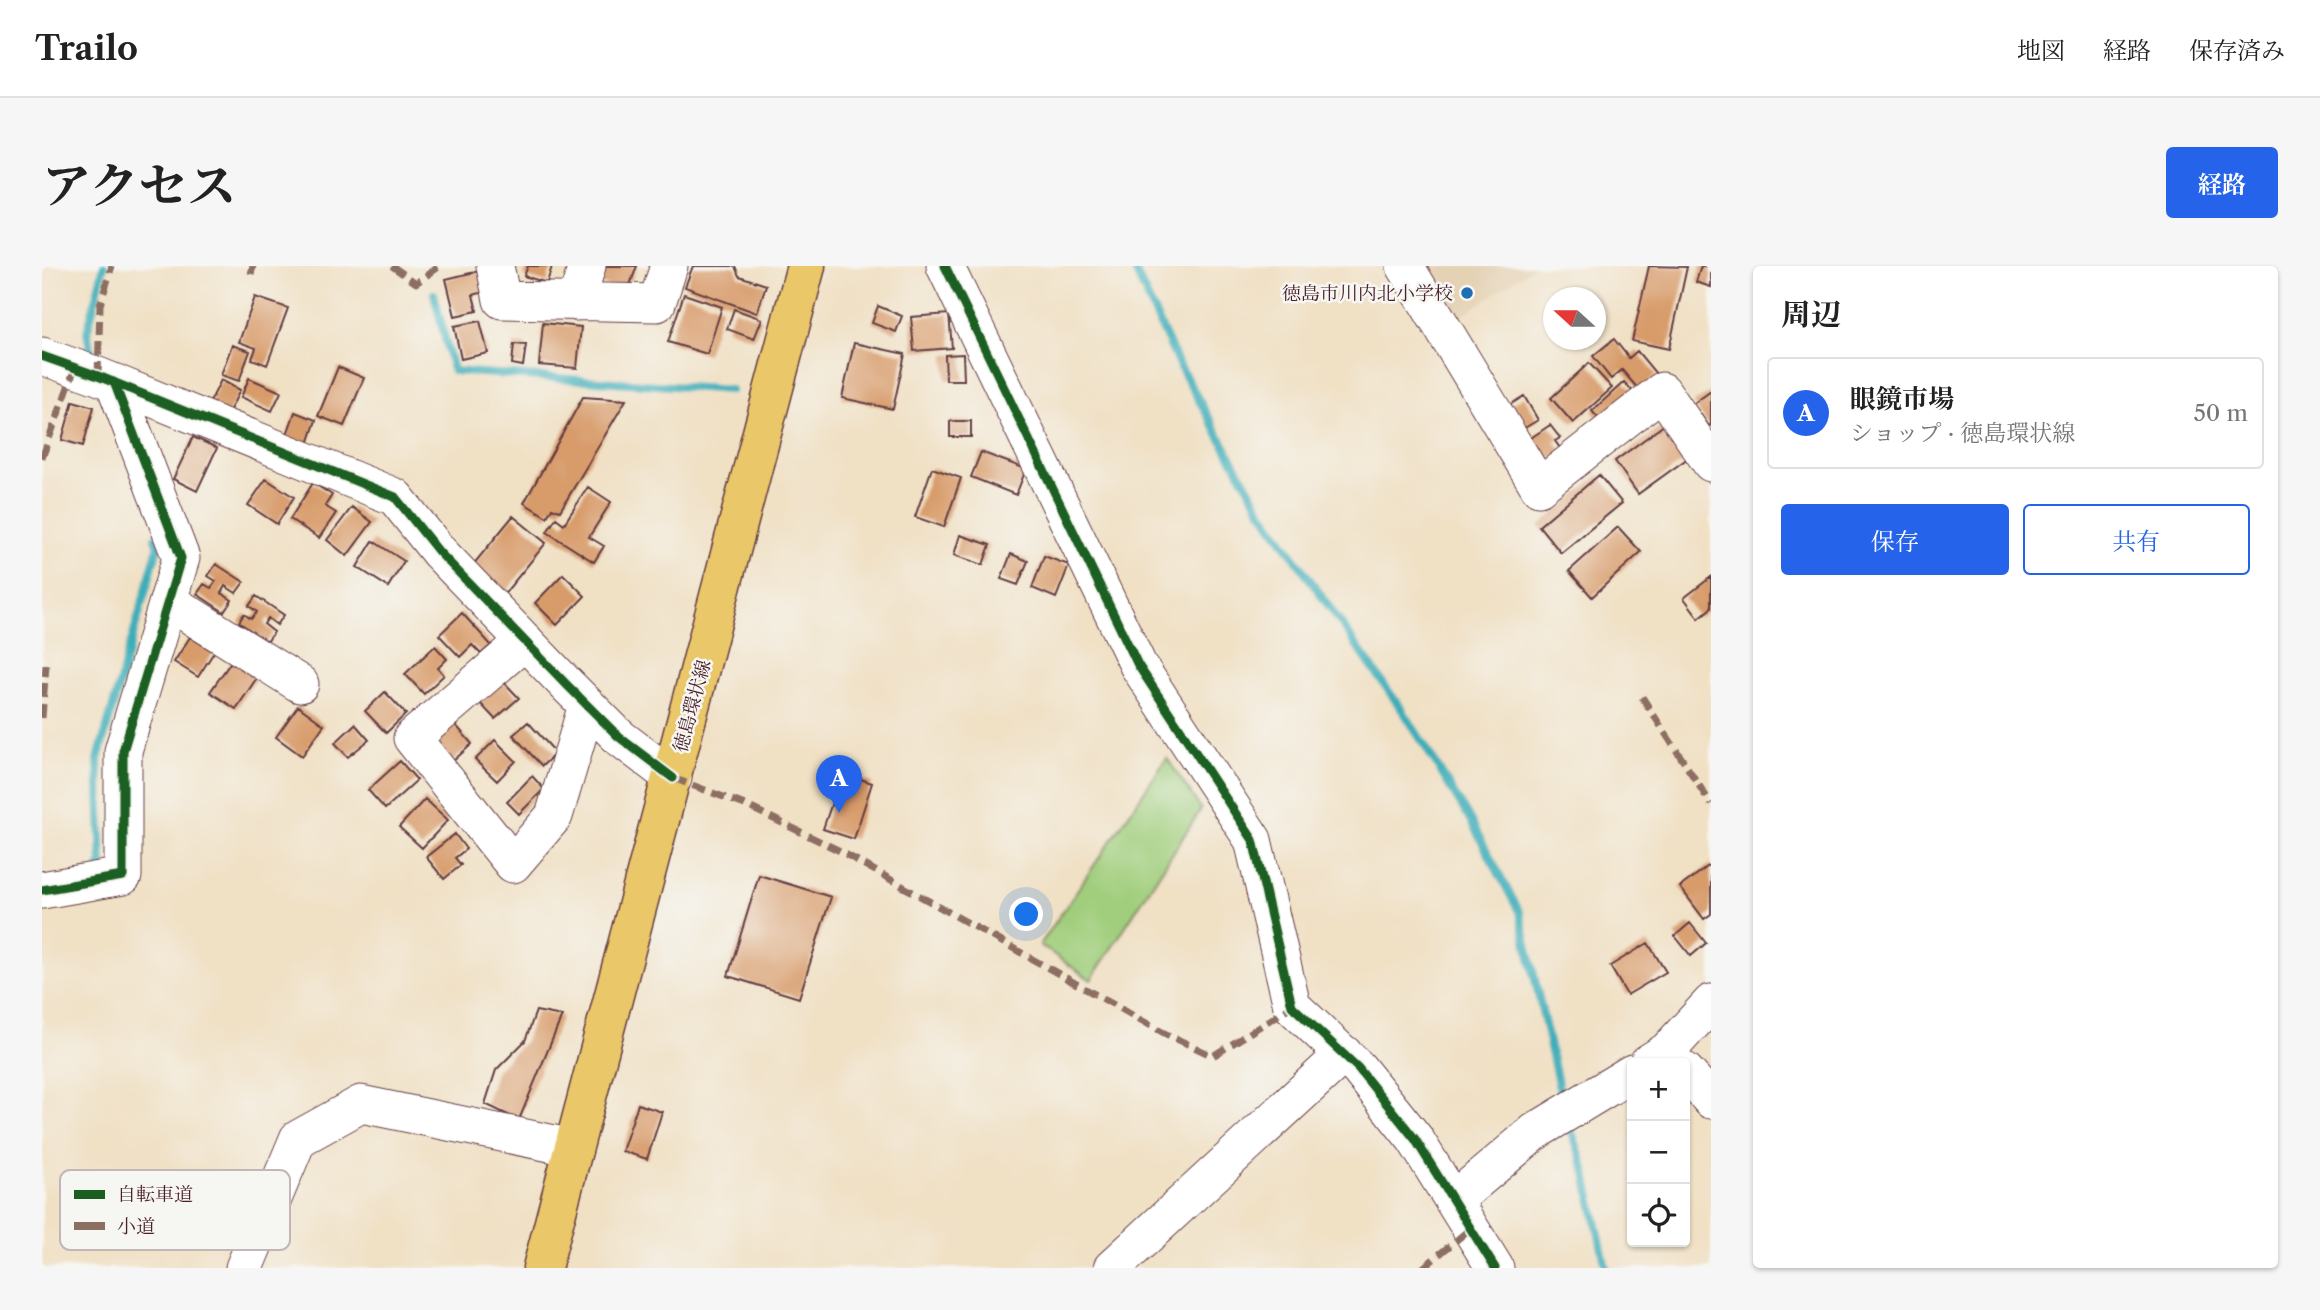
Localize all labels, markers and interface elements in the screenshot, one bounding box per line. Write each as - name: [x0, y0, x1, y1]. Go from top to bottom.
- text: Trailo: [35, 28, 138, 69]
- text: 地図: [2017, 36, 2065, 65]
- text: 経路: [2103, 36, 2151, 65]
- text: 保存済み: [2189, 36, 2285, 65]
- button: 経路: [2166, 147, 2278, 218]
- text: アクセス: [42, 155, 237, 216]
- place label: 徳島市川内北小学校: [1282, 282, 1453, 305]
- marker: 徳島市川内北小学校: [1459, 285, 1475, 301]
- north arrow: [1543, 287, 1606, 350]
- text: 周辺: [1781, 296, 1841, 333]
- text: 眼鏡市場: [1850, 383, 1954, 415]
- text: A: [1797, 399, 1815, 427]
- text: 50 m: [2193, 399, 2248, 427]
- text: ショップ · 徳島環状線: [1850, 419, 2075, 447]
- button: 保存: [1781, 504, 2009, 575]
- button: 共有: [2023, 504, 2250, 575]
- street label: 徳島環状線: [669, 657, 715, 755]
- pin: A: [816, 755, 862, 813]
- your location: [1009, 897, 1043, 931]
- map controls: [1627, 1058, 1690, 1247]
- button: +: [1627, 1058, 1690, 1121]
- button: −: [1627, 1121, 1690, 1184]
- legend: [60, 1170, 290, 1250]
- text: 自転車道: [117, 1183, 193, 1206]
- button: locate: [1627, 1184, 1690, 1247]
- text: 小道: [117, 1215, 155, 1238]

